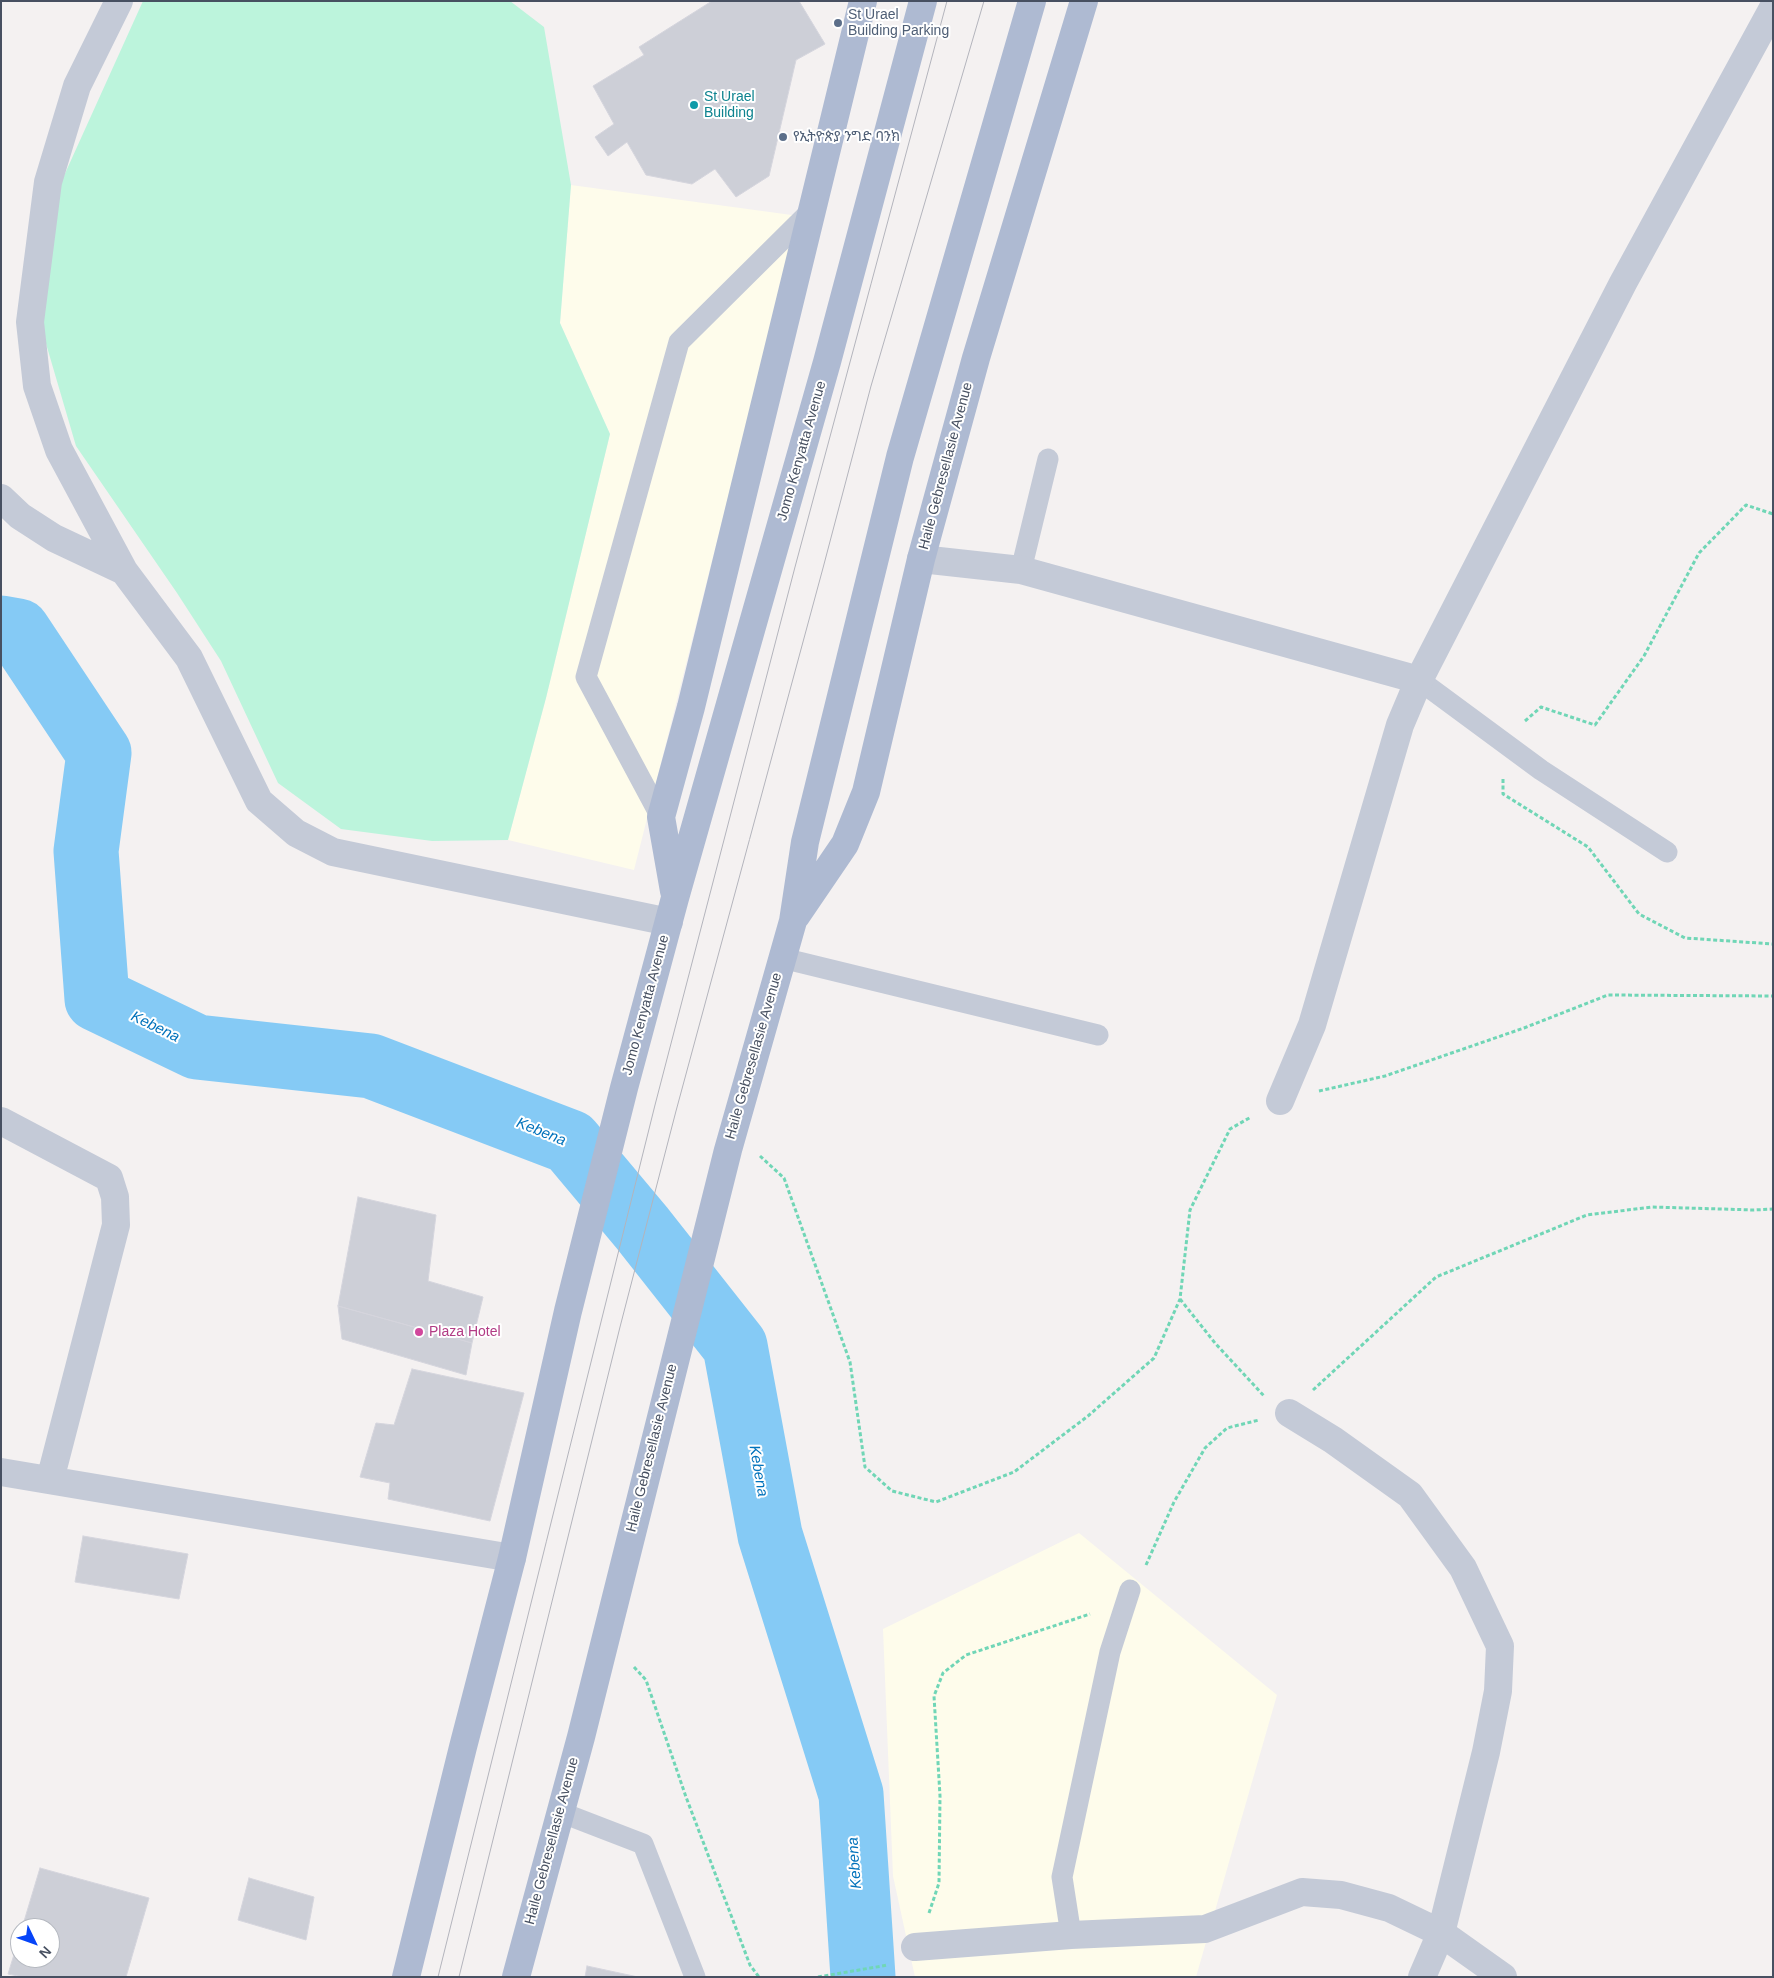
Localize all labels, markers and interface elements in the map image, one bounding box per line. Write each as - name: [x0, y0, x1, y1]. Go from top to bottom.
- place label: St Urael Building Parking: [848, 7, 949, 40]
- marker: St Urael Building Parking: [832, 17, 844, 29]
- place label: St Urael Building: [704, 89, 755, 121]
- marker: St Urael Building: [688, 99, 700, 111]
- place label: የኢትዮጵያ ንግድ ባንክ: [793, 129, 900, 145]
- marker: የኢትዮጵያ ንግድ ባንክ: [777, 131, 789, 143]
- street label: Jomo Kenyatta Avenue: [774, 379, 830, 523]
- street label: Haile Gebresellasie Avenue: [916, 381, 976, 551]
- street label: Jomo Kenyatta Avenue: [619, 933, 673, 1077]
- street label: Haile Gebresellasie Avenue: [722, 971, 786, 1141]
- water label: Kebena: [128, 1008, 182, 1046]
- water label: Kebena: [514, 1114, 568, 1150]
- place label: Plaza Hotel: [429, 1324, 501, 1340]
- marker: Plaza Hotel: [413, 1326, 425, 1338]
- street label: Haile Gebresellasie Avenue: [623, 1362, 681, 1534]
- water label: Kebena: [745, 1444, 771, 1498]
- street label: Haile Gebresellasie Avenue: [522, 1756, 582, 1926]
- water label: Kebena: [844, 1837, 866, 1889]
- north arrow: [10, 1918, 60, 1968]
- text: N: [36, 1943, 55, 1961]

